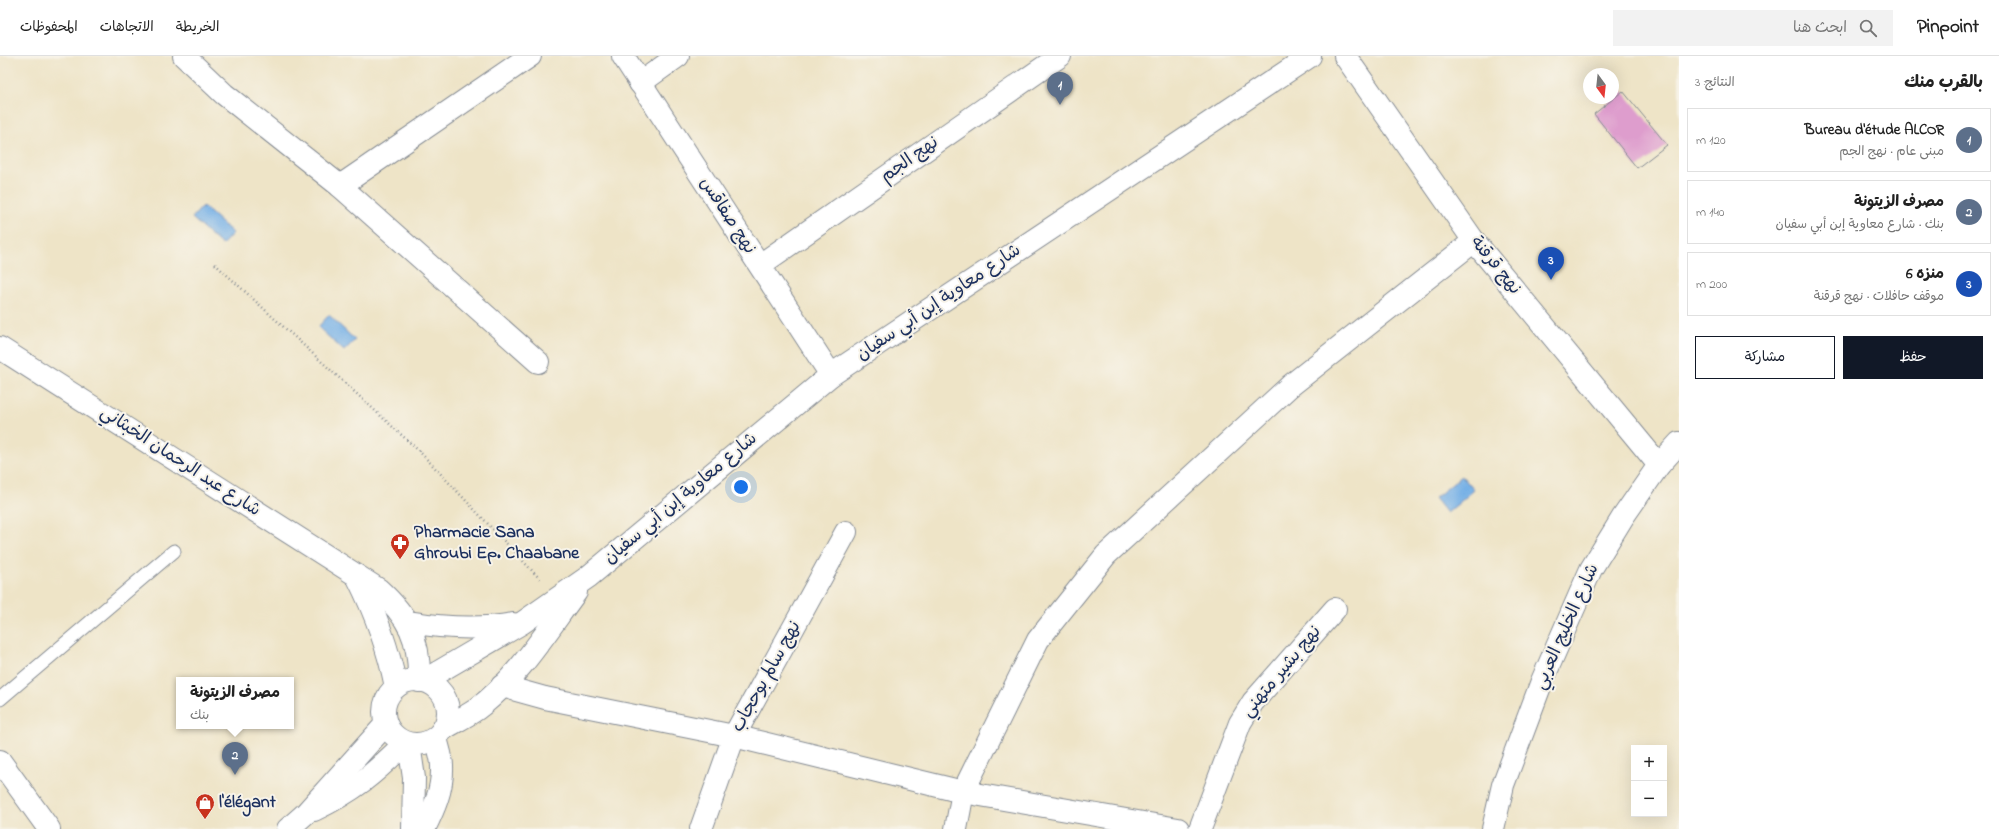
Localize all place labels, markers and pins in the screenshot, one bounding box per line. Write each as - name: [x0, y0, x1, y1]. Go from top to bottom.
- pin: 1: [1047, 72, 1073, 105]
- pin: 3: [1538, 247, 1564, 280]
- place label: Pharmacie Sana Ghroubi Ep. Chaabane: [414, 520, 580, 567]
- pharmacy icon: Pharmacie Sana Ghroubi Ep. Chaabane: [389, 532, 411, 560]
- pin: 2: [222, 742, 248, 775]
- place label: l'élégant: [219, 790, 277, 817]
- shop icon: l'élégant: [194, 792, 216, 820]

